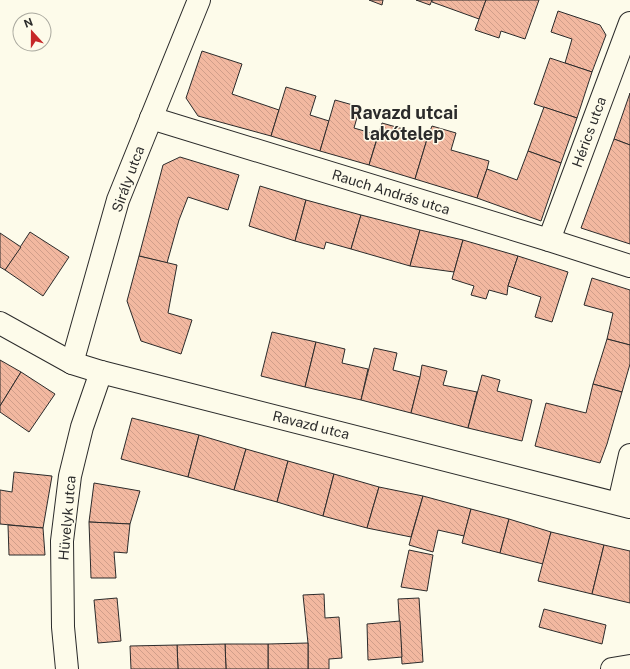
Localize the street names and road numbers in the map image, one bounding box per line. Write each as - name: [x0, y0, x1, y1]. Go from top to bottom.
- street label: Hérics utca: [569, 94, 609, 170]
- street label: Sirály utca: [109, 144, 147, 214]
- street label: Rauch András utca: [330, 166, 452, 218]
- street label: Ravazd utca: [271, 408, 351, 442]
- street label: Hüvelyk utca: [55, 475, 79, 561]

